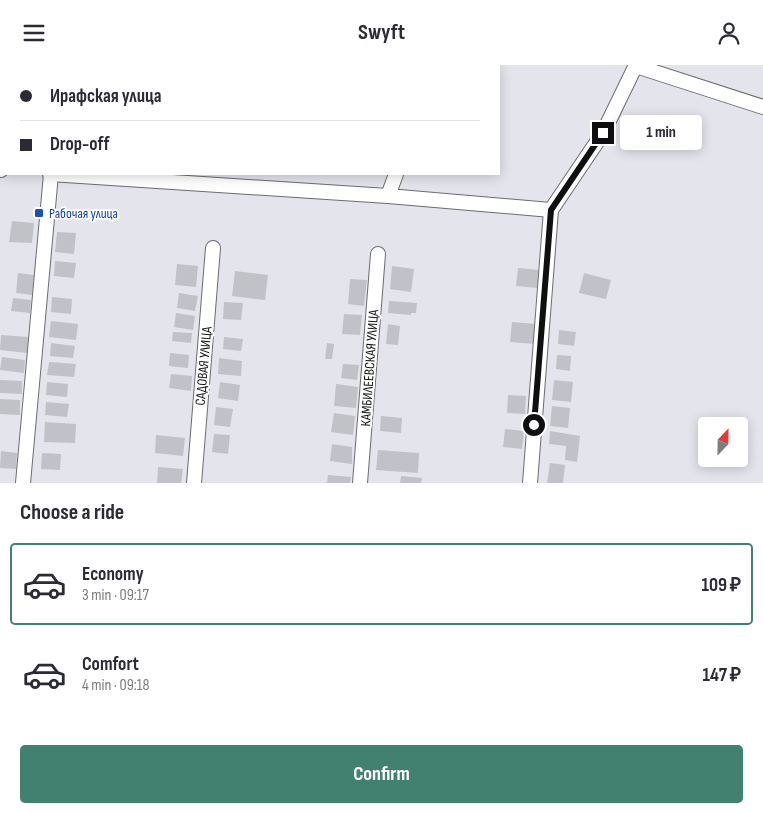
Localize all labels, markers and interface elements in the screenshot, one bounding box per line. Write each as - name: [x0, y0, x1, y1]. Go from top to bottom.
- icon: menu: [20, 19, 48, 47]
- text: Swyft: [358, 19, 405, 46]
- icon: person: [715, 19, 743, 47]
- text: Ирафская улица: [50, 85, 161, 108]
- callout: 1 min: [620, 115, 703, 151]
- route end: [592, 122, 614, 144]
- text: 1 min: [646, 123, 676, 142]
- text: Drop-off: [50, 133, 110, 156]
- place label: Рабочая улица: [49, 205, 118, 222]
- marker: Рабочая улица: [33, 207, 45, 219]
- street label: КАМБИЛЕЕВСКАЯ УЛИЦА: [357, 308, 382, 427]
- street label: САДОВАЯ УЛИЦА: [192, 325, 215, 406]
- route start: [523, 414, 545, 436]
- north arrow: [698, 417, 748, 467]
- map controls: [698, 417, 748, 467]
- text: Choose a ride: [20, 499, 124, 526]
- icon: car: [22, 562, 67, 607]
- text: Economy: [82, 563, 144, 586]
- text: 109 ₽: [701, 574, 741, 597]
- text: 3 min · 09:17: [82, 586, 149, 605]
- icon: car: [22, 652, 67, 697]
- text: Comfort: [82, 653, 139, 676]
- text: 147 ₽: [702, 664, 741, 687]
- text: 4 min · 09:18: [82, 676, 149, 695]
- button: Confirm: [20, 745, 743, 803]

